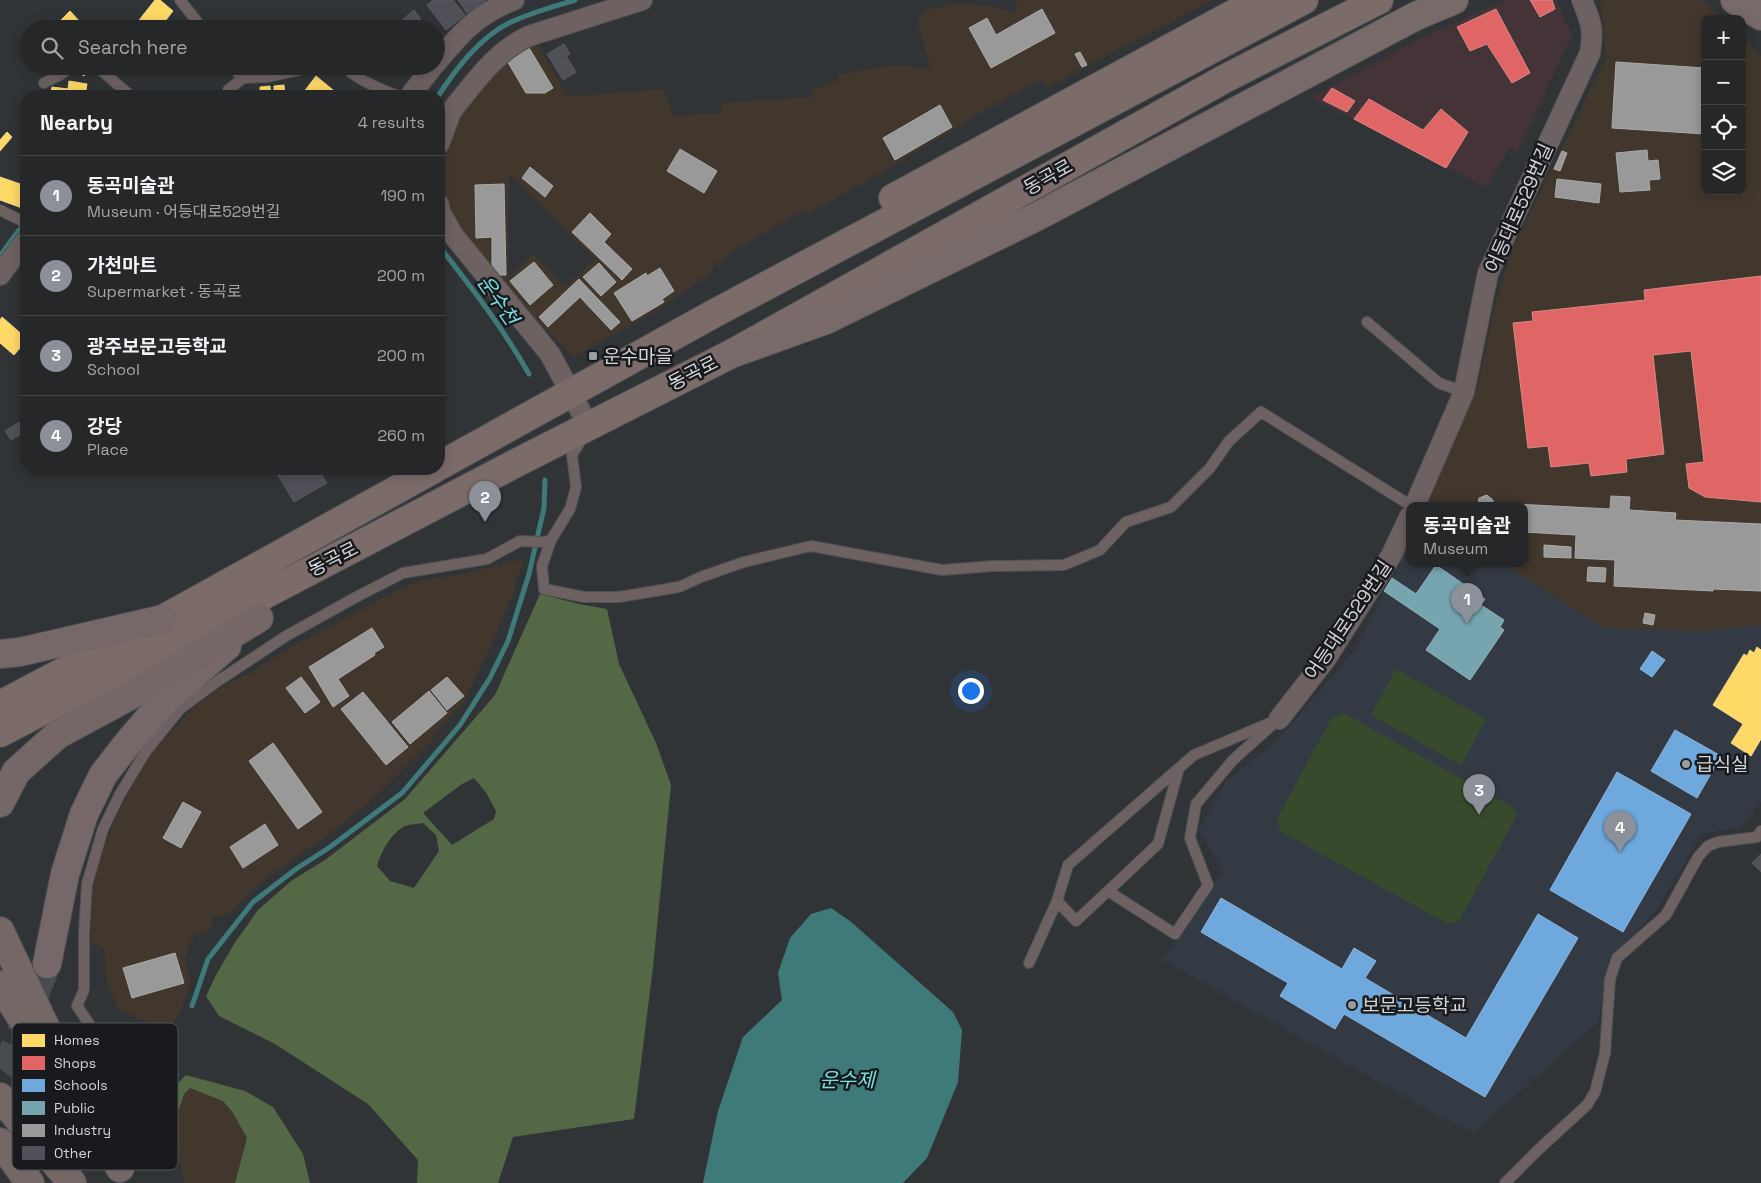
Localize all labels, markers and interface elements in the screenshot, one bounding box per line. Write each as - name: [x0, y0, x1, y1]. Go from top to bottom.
- map controls: [1701, 15, 1746, 195]
- button: +: [1701, 15, 1746, 60]
- search box: [20, 20, 445, 75]
- icon: search: [38, 34, 66, 62]
- text: Search here: [78, 35, 188, 60]
- button: −: [1701, 60, 1746, 105]
- button: locate: [1701, 105, 1746, 150]
- text: Nearby: [40, 109, 113, 136]
- text: 4 results: [358, 112, 425, 133]
- street label: 어등대로529번길: [1479, 139, 1559, 277]
- button: layers: [1701, 150, 1746, 195]
- street label: 동곡로: [1019, 153, 1077, 201]
- text: 동곡미술관: [87, 173, 174, 198]
- text: 1: [52, 185, 60, 206]
- text: 190 m: [380, 185, 425, 206]
- text: Museum · 어등대로529번길: [87, 201, 280, 222]
- text: 가천마트: [87, 253, 157, 278]
- text: 2: [51, 265, 61, 286]
- text: 200 m: [377, 265, 425, 286]
- water label: 운수천: [472, 270, 526, 332]
- text: Supermarket · 동곡로: [87, 281, 241, 302]
- text: 광주보문고등학교: [87, 334, 227, 359]
- place label: 운수마을: [603, 344, 673, 369]
- text: 3: [51, 345, 61, 366]
- text: 200 m: [377, 345, 425, 366]
- marker: 운수마을: [587, 350, 599, 362]
- street label: 동곡로: [664, 350, 722, 396]
- text: School: [87, 359, 140, 380]
- text: 강당: [87, 414, 122, 439]
- text: 4: [51, 425, 61, 446]
- text: 260 m: [377, 425, 425, 446]
- text: Place: [87, 439, 129, 460]
- pin: 2: [469, 481, 501, 522]
- popup: [1406, 502, 1528, 567]
- text: 동곡미술관: [1423, 513, 1511, 538]
- street label: 동곡로: [304, 536, 362, 582]
- text: Museum: [1423, 538, 1488, 559]
- street label: 어등대로529번길: [1299, 555, 1397, 685]
- pin: 1: [1451, 583, 1483, 624]
- your location: [958, 678, 984, 704]
- place label: 급식실: [1696, 752, 1748, 777]
- marker: 급식실: [1680, 758, 1692, 770]
- pin: 3: [1463, 774, 1495, 815]
- pin: 4: [1604, 811, 1636, 852]
- place label: 보문고등학교: [1362, 993, 1467, 1018]
- marker: 보문고등학교: [1346, 999, 1358, 1011]
- legend: [12, 1023, 178, 1170]
- text: Homes: [54, 1031, 100, 1049]
- text: Shops: [54, 1054, 96, 1072]
- water label: 운수제: [819, 1067, 877, 1093]
- text: Schools: [54, 1076, 108, 1094]
- text: Public: [54, 1099, 95, 1117]
- text: Industry: [54, 1121, 111, 1139]
- text: Other: [54, 1144, 92, 1162]

